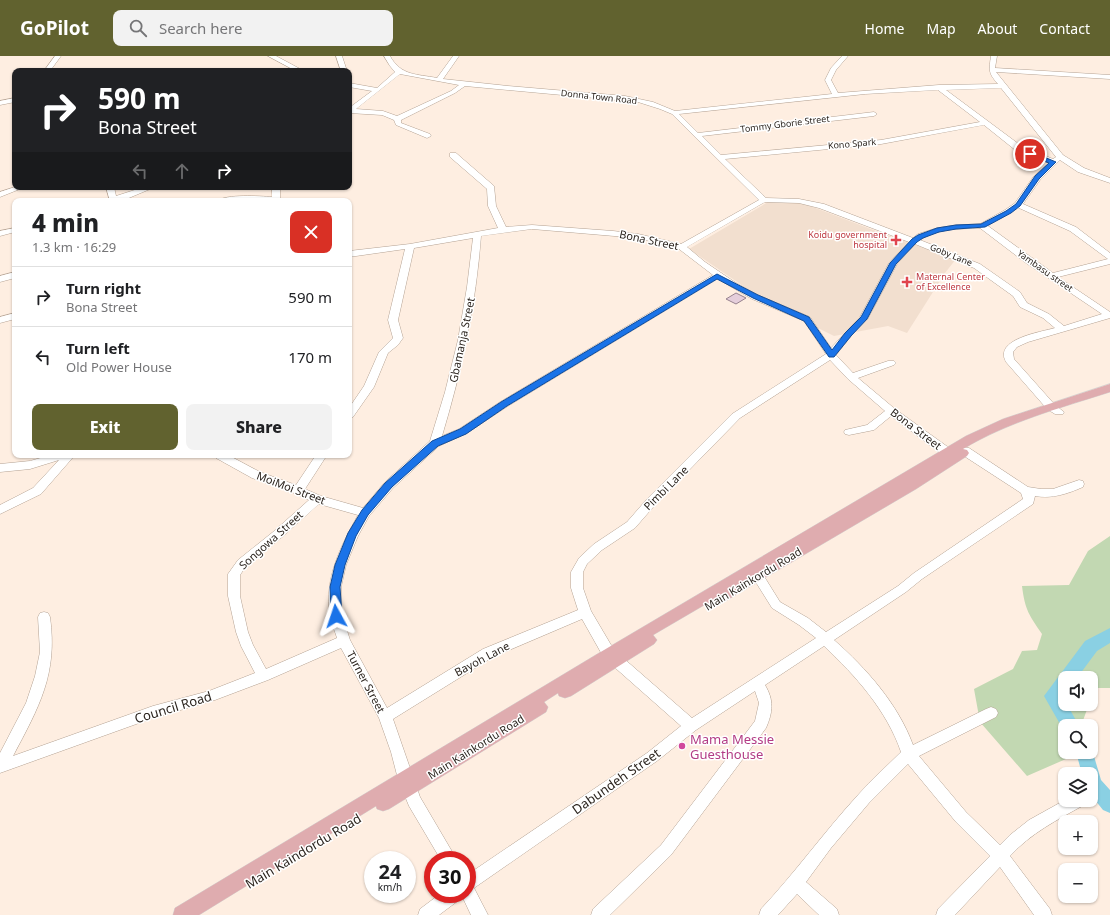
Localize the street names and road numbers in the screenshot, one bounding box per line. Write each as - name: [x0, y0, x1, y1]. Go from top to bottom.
- street label: Donna Town Road: [560, 86, 638, 107]
- street label: Tommy Gborie Street: [740, 111, 831, 135]
- street label: Kono Spark: [827, 135, 877, 152]
- street label: Bona Street: [618, 226, 680, 253]
- street label: Goby Lane: [928, 240, 974, 269]
- street label: Yambasu street: [1015, 247, 1076, 295]
- street label: Gbamanja Street: [445, 296, 478, 384]
- street label: Bona Street: [888, 404, 945, 453]
- street label: Pimbi Lane: [640, 462, 691, 513]
- street label: MoiMoi Street: [255, 468, 328, 508]
- street label: Songowa Street: [236, 507, 306, 572]
- street label: Main Kainkordu Road: [701, 544, 804, 614]
- street label: Bayoh Lane: [452, 638, 512, 679]
- street label: Turner Street: [344, 648, 389, 715]
- street label: Council Road: [132, 687, 214, 727]
- street label: Main Kainkordu Road: [425, 711, 527, 782]
- street label: Dabundeh Street: [568, 744, 664, 818]
- street label: Main Kaindordu Road: [242, 809, 364, 893]

